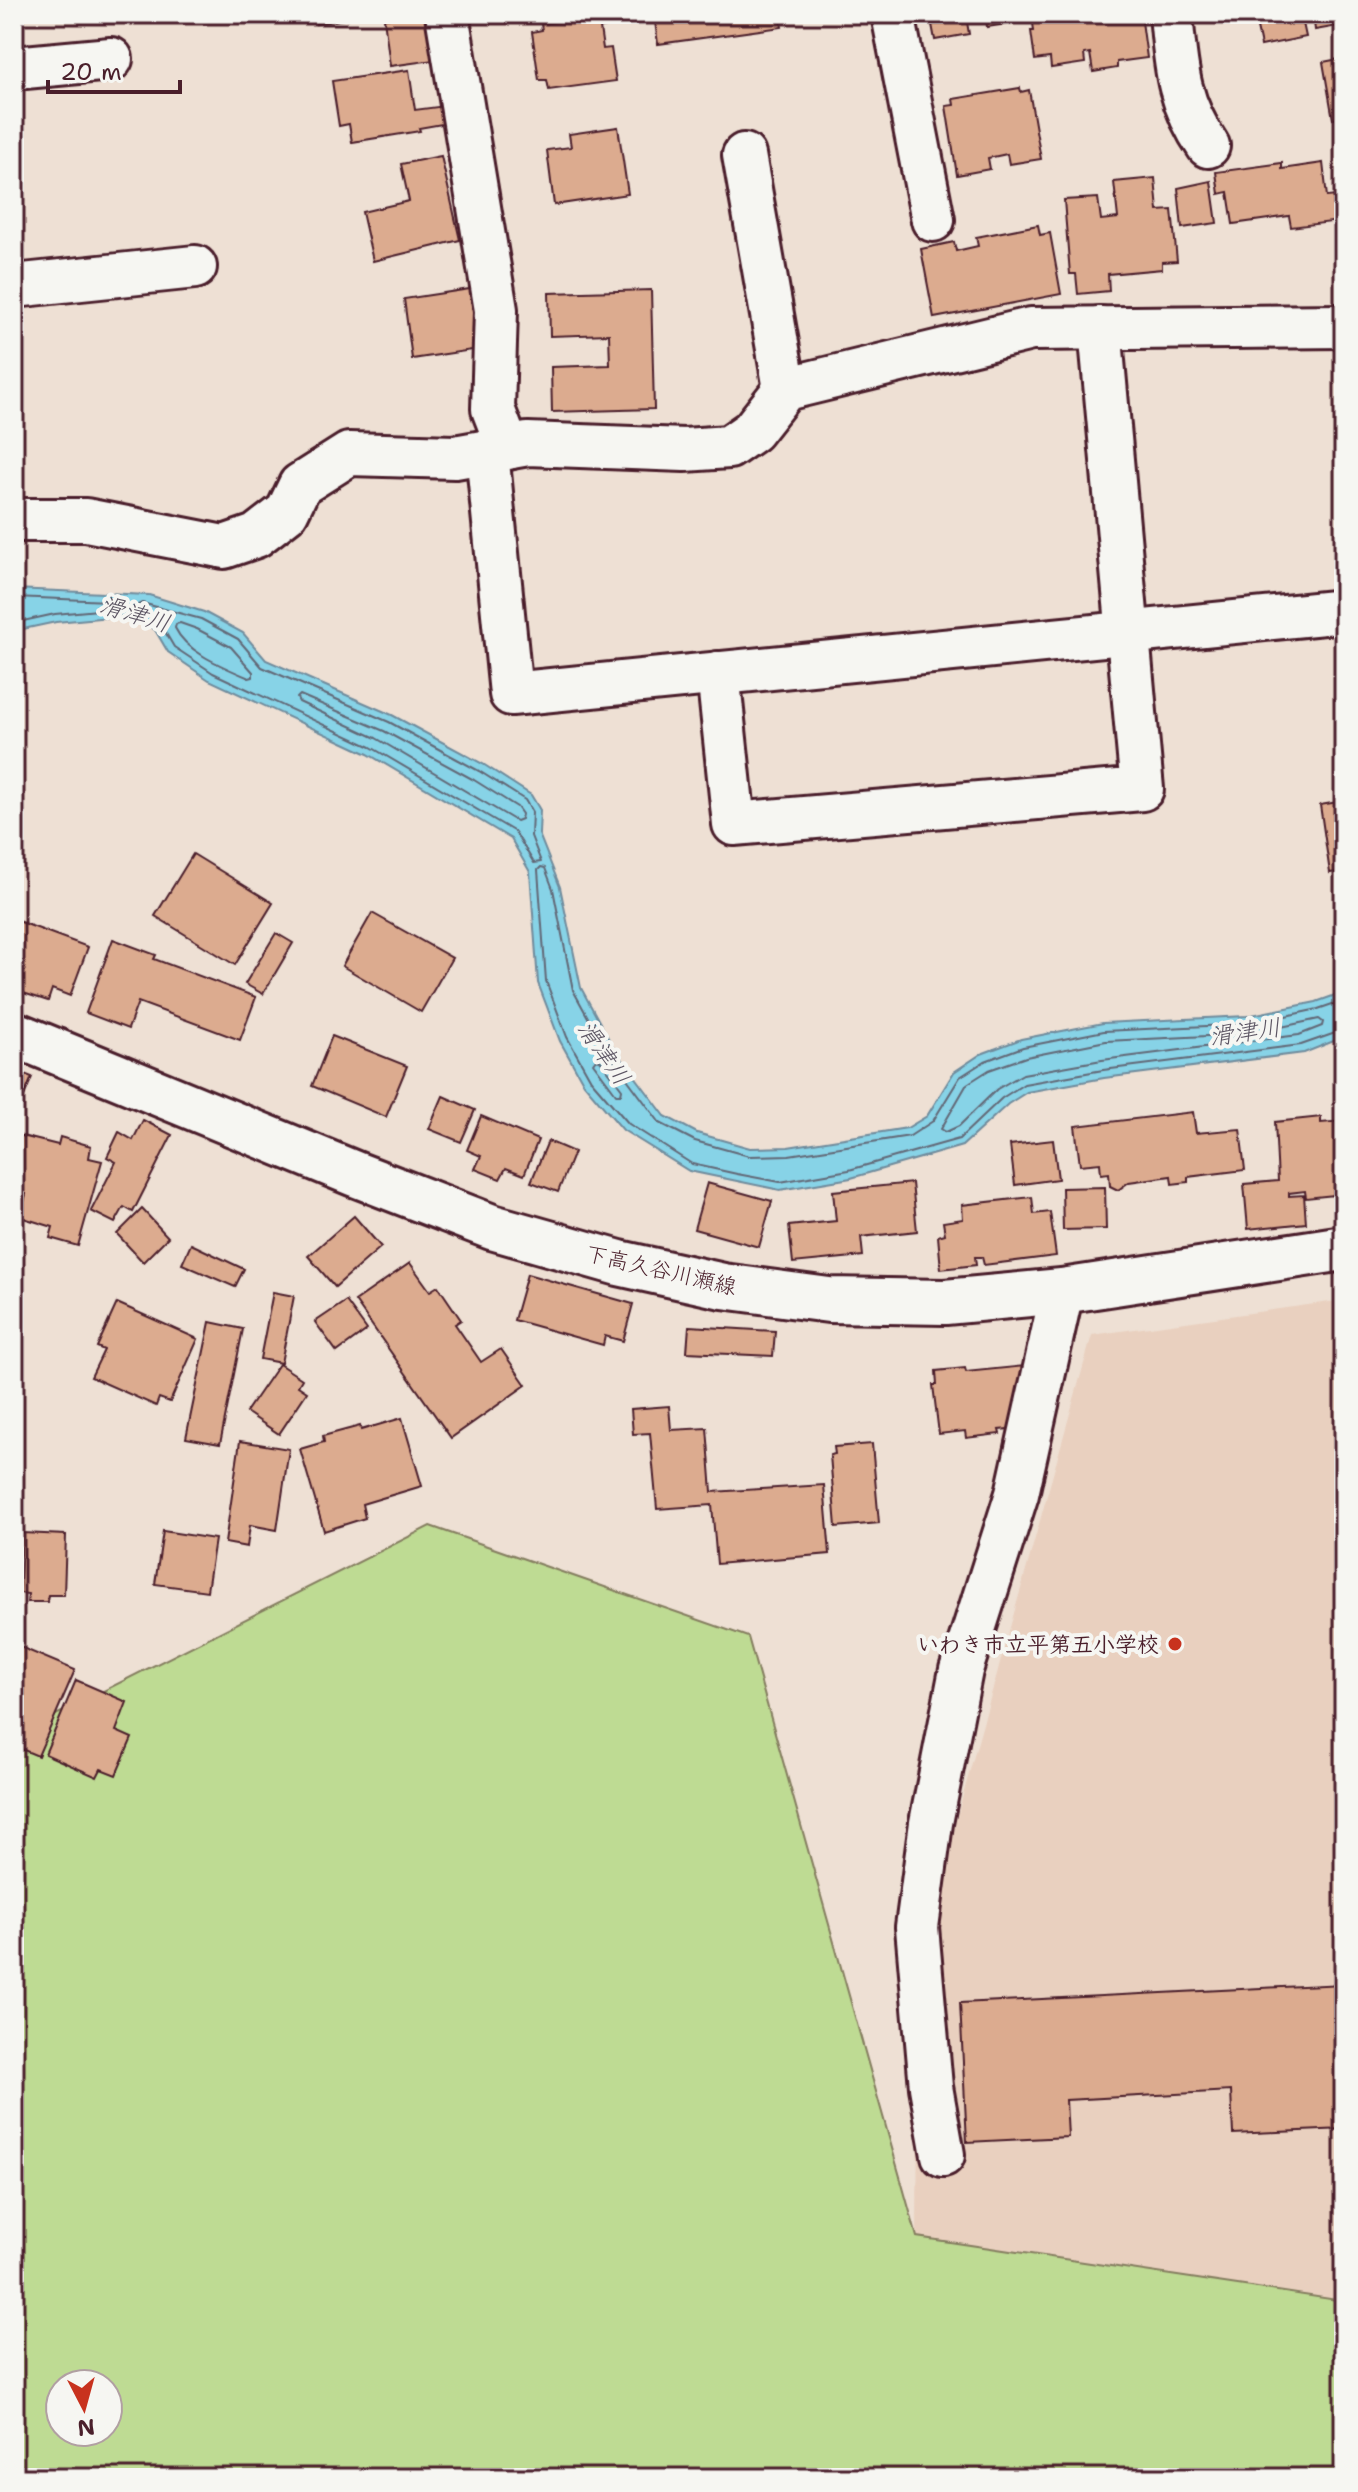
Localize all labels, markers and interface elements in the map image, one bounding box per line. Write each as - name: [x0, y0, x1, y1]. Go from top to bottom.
- scale bar: [48, 44, 180, 94]
- text: 20 m: [60, 56, 122, 88]
- water label: 滑津川: [96, 588, 174, 640]
- water label: 滑津川: [1207, 1011, 1283, 1053]
- water label: 滑津川: [570, 1014, 638, 1092]
- street label: 下高久谷川瀬線: [583, 1239, 739, 1301]
- place label: いわき市立平第五小学校: [917, 1630, 1159, 1659]
- marker: いわき市立平第五小学校: [1166, 1635, 1184, 1653]
- north arrow: [44, 2368, 124, 2448]
- text: N: [76, 2412, 96, 2443]

